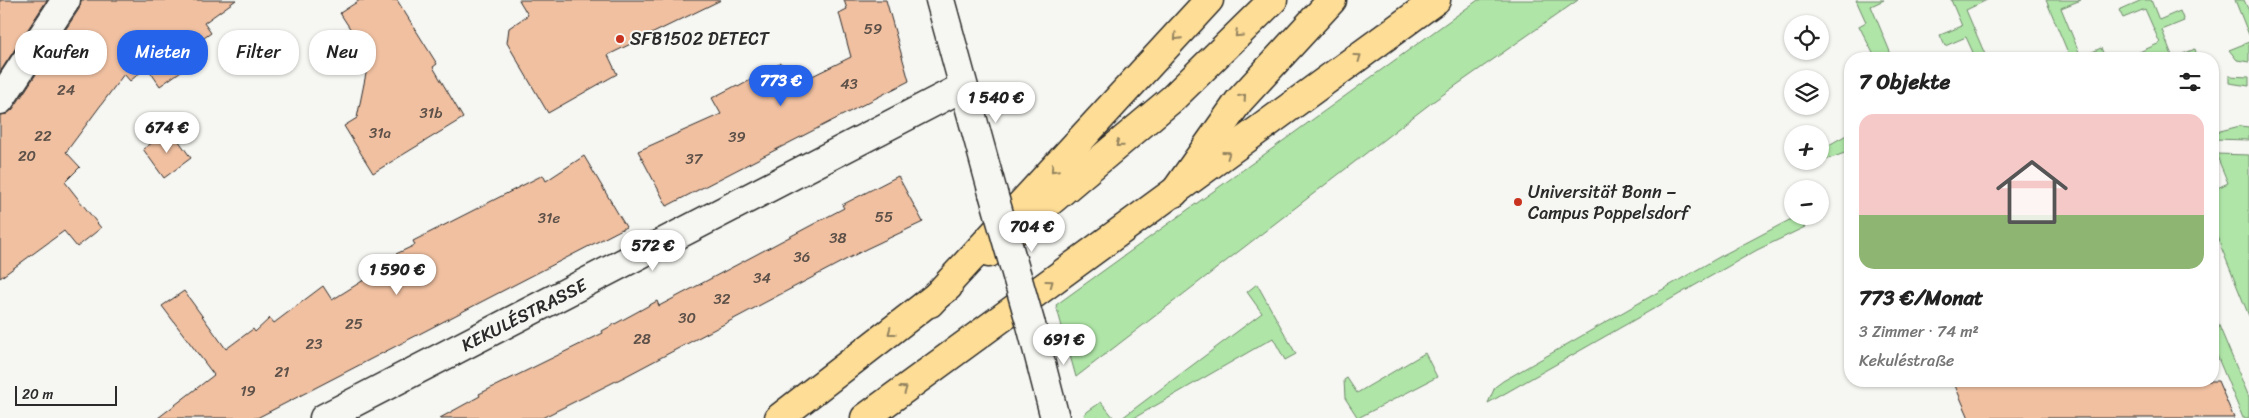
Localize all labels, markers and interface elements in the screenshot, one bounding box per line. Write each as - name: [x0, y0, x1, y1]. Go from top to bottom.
- map controls: [1784, 15, 1829, 225]
- button: locate: [1784, 15, 1829, 60]
- house number: 59: [864, 16, 882, 42]
- place label: SFB1502 DETECT: [630, 23, 770, 55]
- one-way arrow: [1235, 28, 1244, 37]
- chip: Kaufen: [15, 30, 107, 75]
- chip: Mieten: [117, 30, 208, 75]
- chip: Filter: [218, 30, 299, 75]
- chip: Neu: [309, 30, 376, 75]
- one-way arrow: [1174, 31, 1183, 40]
- marker: SFB1502 DETECT: [614, 33, 626, 45]
- one-way arrow: [1352, 54, 1362, 63]
- text: 7 Objekte: [1859, 63, 1950, 101]
- pin: 773 €: [746, 64, 816, 107]
- text: 773 €: [760, 66, 802, 95]
- icon: filters: [2176, 68, 2204, 96]
- button: layers: [1784, 70, 1829, 115]
- house number: 43: [840, 71, 858, 97]
- house number: 24: [57, 77, 75, 103]
- pin: 1 540 €: [950, 82, 1042, 124]
- text: 1 540 €: [968, 83, 1024, 112]
- one-way arrow: [1238, 93, 1247, 102]
- house number: 31b: [420, 100, 442, 126]
- pin: 674 €: [132, 112, 202, 154]
- text: 674 €: [145, 113, 189, 142]
- house number: 31a: [369, 120, 392, 146]
- house number: 22: [34, 123, 52, 149]
- house number: 39: [728, 124, 746, 150]
- button: +: [1784, 125, 1829, 170]
- one-way arrow: [1115, 138, 1124, 147]
- house number: 20: [18, 143, 36, 169]
- house number: 37: [686, 146, 704, 172]
- icon: home: [1987, 147, 2077, 237]
- one-way arrow: [1221, 151, 1230, 159]
- one-way arrow: [1051, 163, 1060, 172]
- place label: Universität Bonn – Campus Poppelsdorf: [1528, 176, 1692, 229]
- button: −: [1784, 180, 1829, 225]
- marker: Universität Bonn – Campus Poppelsdorf: [1512, 196, 1524, 208]
- house number: 55: [875, 204, 893, 230]
- house number: 31e: [538, 205, 560, 231]
- pin: 704 €: [997, 210, 1067, 253]
- text: 704 €: [1010, 212, 1054, 241]
- house number: 38: [829, 225, 847, 251]
- pin: 572 €: [618, 230, 688, 272]
- text: 572 €: [632, 231, 674, 260]
- house number: 36: [794, 244, 810, 270]
- pin: 1 590 €: [351, 254, 443, 296]
- text: 1 590 €: [369, 255, 425, 284]
- house number: 34: [753, 265, 771, 291]
- street label: KEKULÉSTRASSE: [455, 269, 594, 361]
- text: 773 €/Monat: [1859, 279, 1983, 317]
- one-way arrow: [1044, 280, 1054, 289]
- house number: 32: [714, 286, 731, 312]
- house number: 30: [678, 305, 696, 331]
- house number: 25: [345, 311, 363, 337]
- text: 3 Zimmer · 74 m²: [1859, 317, 1979, 346]
- pin: 691 €: [1029, 324, 1099, 366]
- text: 691 €: [1044, 325, 1084, 354]
- house number: 28: [633, 326, 651, 352]
- one-way arrow: [888, 327, 897, 335]
- house number: 23: [306, 331, 322, 357]
- text: Kekuléstraße: [1859, 346, 1954, 375]
- house number: 21: [274, 359, 290, 385]
- house number: 19: [240, 378, 256, 404]
- text: 20 m: [22, 382, 53, 407]
- scale bar: [15, 383, 118, 406]
- one-way arrow: [898, 386, 908, 395]

